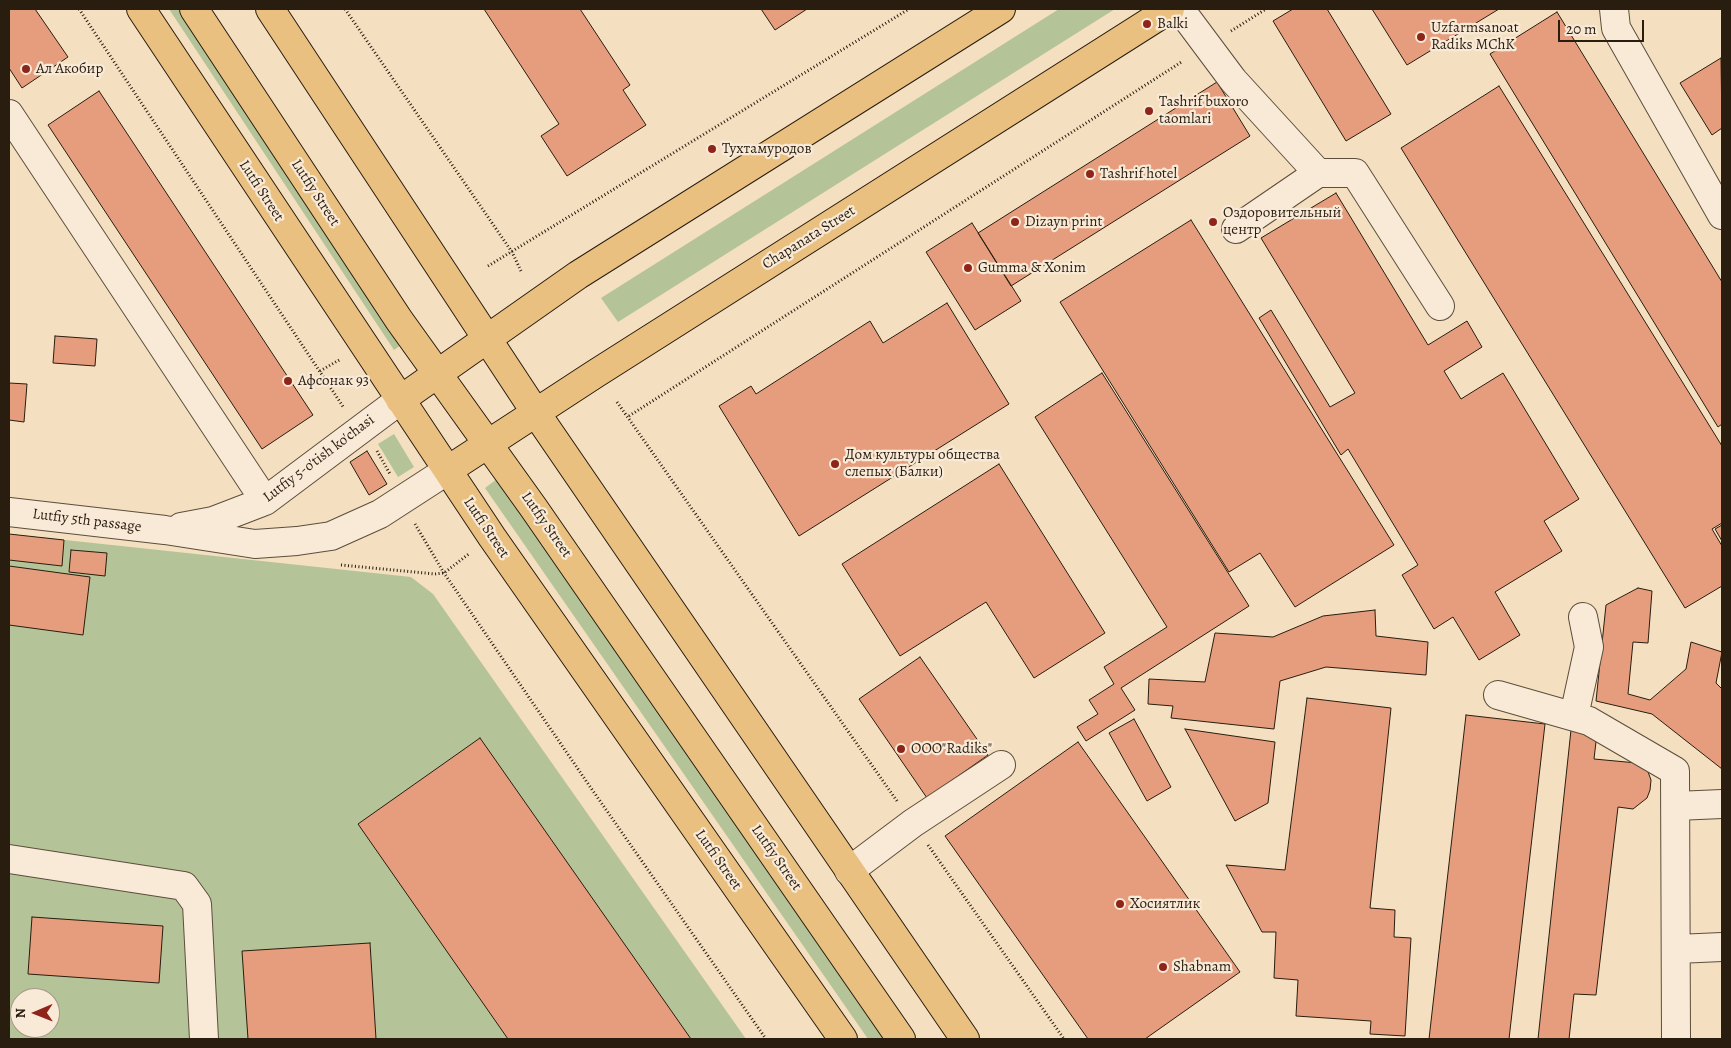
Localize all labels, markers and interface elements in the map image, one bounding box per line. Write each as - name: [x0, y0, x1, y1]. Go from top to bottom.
- scale bar: [1561, 10, 1647, 42]
- place label: Balki: [1157, 15, 1188, 33]
- marker: Balki: [1141, 18, 1153, 30]
- place label: Uzfarmsanoat Radiks MChK: [1431, 19, 1519, 54]
- text: 20 m: [1566, 19, 1597, 39]
- marker: Uzfarmsanoat Radiks MChK: [1415, 31, 1427, 43]
- place label: Ал Акобир: [36, 60, 103, 78]
- marker: Ал Акобир: [20, 63, 32, 75]
- place label: Tashrif buxoro taomlari: [1159, 93, 1248, 128]
- marker: Tashrif buxoro taomlari: [1143, 105, 1155, 117]
- place label: Тухтамуродов: [722, 140, 812, 158]
- marker: Тухтамуродов: [706, 143, 718, 155]
- street label: Lutfiy Street: [287, 156, 343, 230]
- street label: Lutfi Street: [235, 157, 287, 225]
- place label: Tashrif hotel: [1100, 165, 1177, 183]
- marker: Tashrif hotel: [1084, 168, 1096, 180]
- street label: Chapanata Street: [759, 202, 859, 274]
- place label: Оздоровительный центр: [1223, 204, 1341, 239]
- place label: Dizayn print: [1025, 213, 1102, 231]
- marker: Dizayn print: [1009, 216, 1021, 228]
- marker: Оздоровительный центр: [1207, 216, 1219, 228]
- place label: Gumma & Xonim: [978, 259, 1086, 277]
- marker: Gumma & Xonim: [962, 262, 974, 274]
- place label: Афсонак 93: [298, 372, 369, 390]
- marker: Афсонак 93: [282, 375, 294, 387]
- street label: Lutfiy 5-o'tish ko'chasi: [260, 411, 378, 507]
- place label: Дом культуры общества слепых (Балки): [845, 446, 1000, 481]
- marker: Дом культуры общества слепых (Балки): [829, 458, 841, 470]
- street label: Lutfiy Street: [517, 489, 575, 561]
- street label: Lutfi Street: [459, 494, 513, 562]
- street label: Lutfiy 5th passage: [31, 505, 143, 537]
- place label: OOO"Radiks": [911, 740, 992, 758]
- marker: OOO"Radiks": [895, 743, 907, 755]
- street label: Lutfiy Street: [747, 822, 805, 894]
- street label: Lutfi Street: [691, 826, 745, 894]
- place label: Хосиятлик: [1130, 895, 1200, 913]
- marker: Хосиятлик: [1114, 898, 1126, 910]
- place label: Shabnam: [1173, 958, 1231, 976]
- marker: Shabnam: [1157, 961, 1169, 973]
- north arrow: [10, 988, 60, 1038]
- text: N: [11, 1008, 30, 1019]

